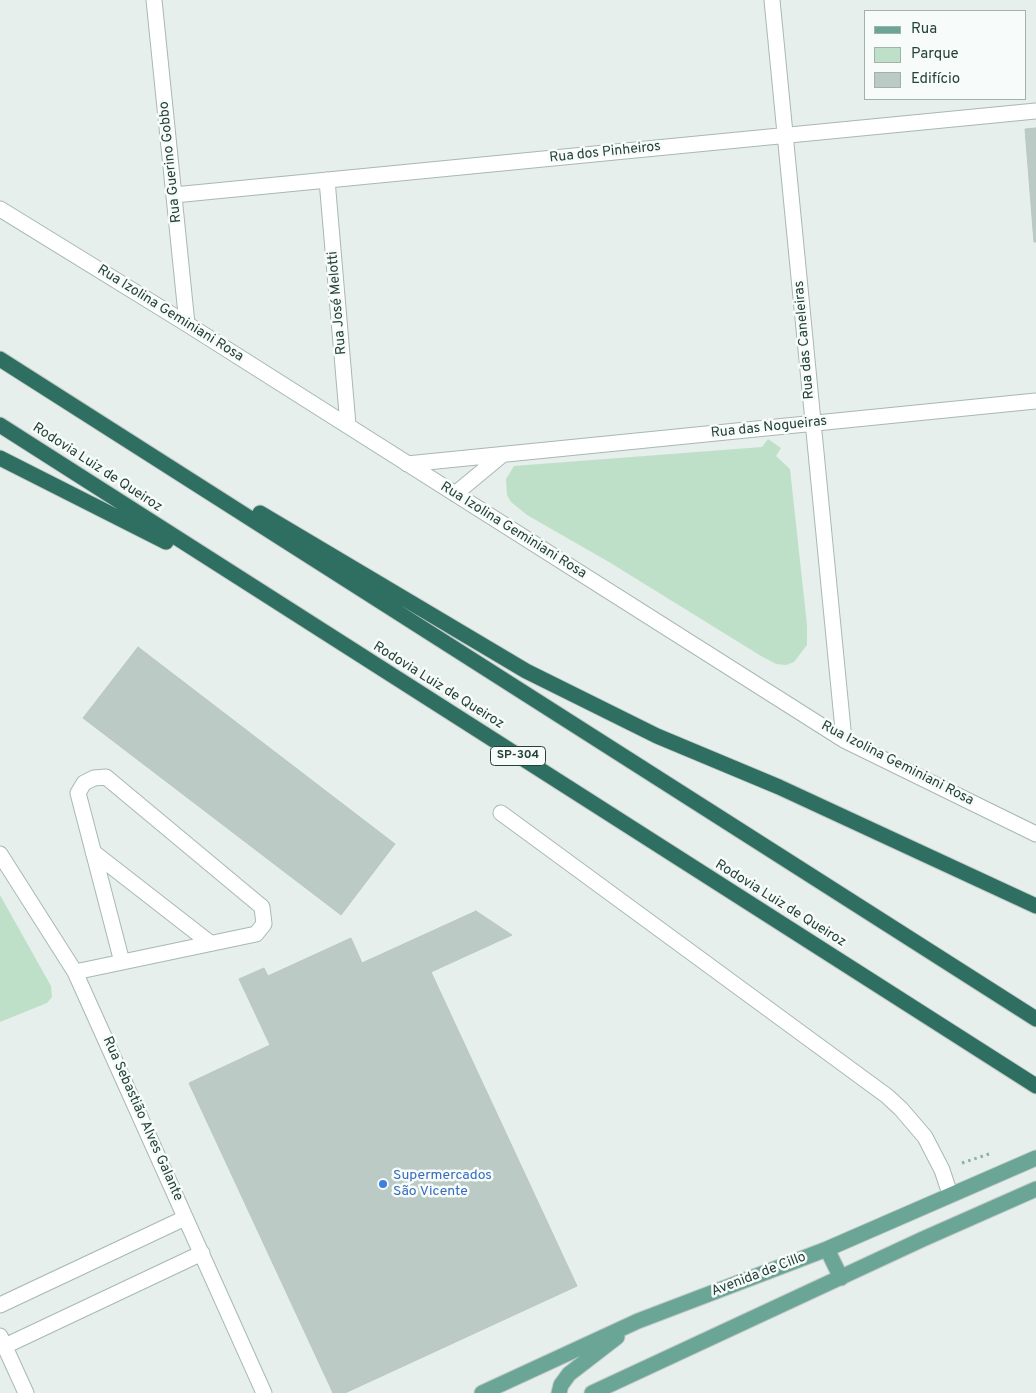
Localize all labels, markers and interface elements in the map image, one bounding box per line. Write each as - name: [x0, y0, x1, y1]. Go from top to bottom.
- legend: [864, 10, 1026, 100]
- text: Rua: [911, 20, 937, 39]
- text: Parque: [911, 45, 959, 64]
- text: Edifício: [911, 70, 960, 89]
- street label: Rua Guerino Gobbo: [156, 100, 186, 224]
- street label: Rua dos Pinheiros: [548, 139, 662, 167]
- street label: Rua José Melotti: [325, 250, 351, 356]
- street label: Rua Izolina Geminiani Rosa: [94, 262, 246, 366]
- street label: Rua das Caneleiras: [791, 280, 819, 400]
- street label: Rua das Nogueiras: [710, 414, 828, 442]
- street label: Rodovia Luiz de Queiroz: [29, 420, 165, 516]
- street label: Rua Izolina Geminiani Rosa: [437, 479, 589, 583]
- street label: Rodovia Luiz de Queiroz: [369, 639, 507, 733]
- street label: Rua Izolina Geminiani Rosa: [818, 718, 976, 810]
- road number: SP-304: [490, 746, 546, 766]
- street label: Rodovia Luiz de Queiroz: [711, 857, 849, 951]
- street label: Rua Sebastião Alves Galante: [98, 1034, 186, 1204]
- place label: Supermercados São Vicente: [393, 1168, 492, 1200]
- marker: Supermercados São Vicente: [377, 1178, 389, 1190]
- street label: Avenida de Cillo: [709, 1249, 809, 1301]

